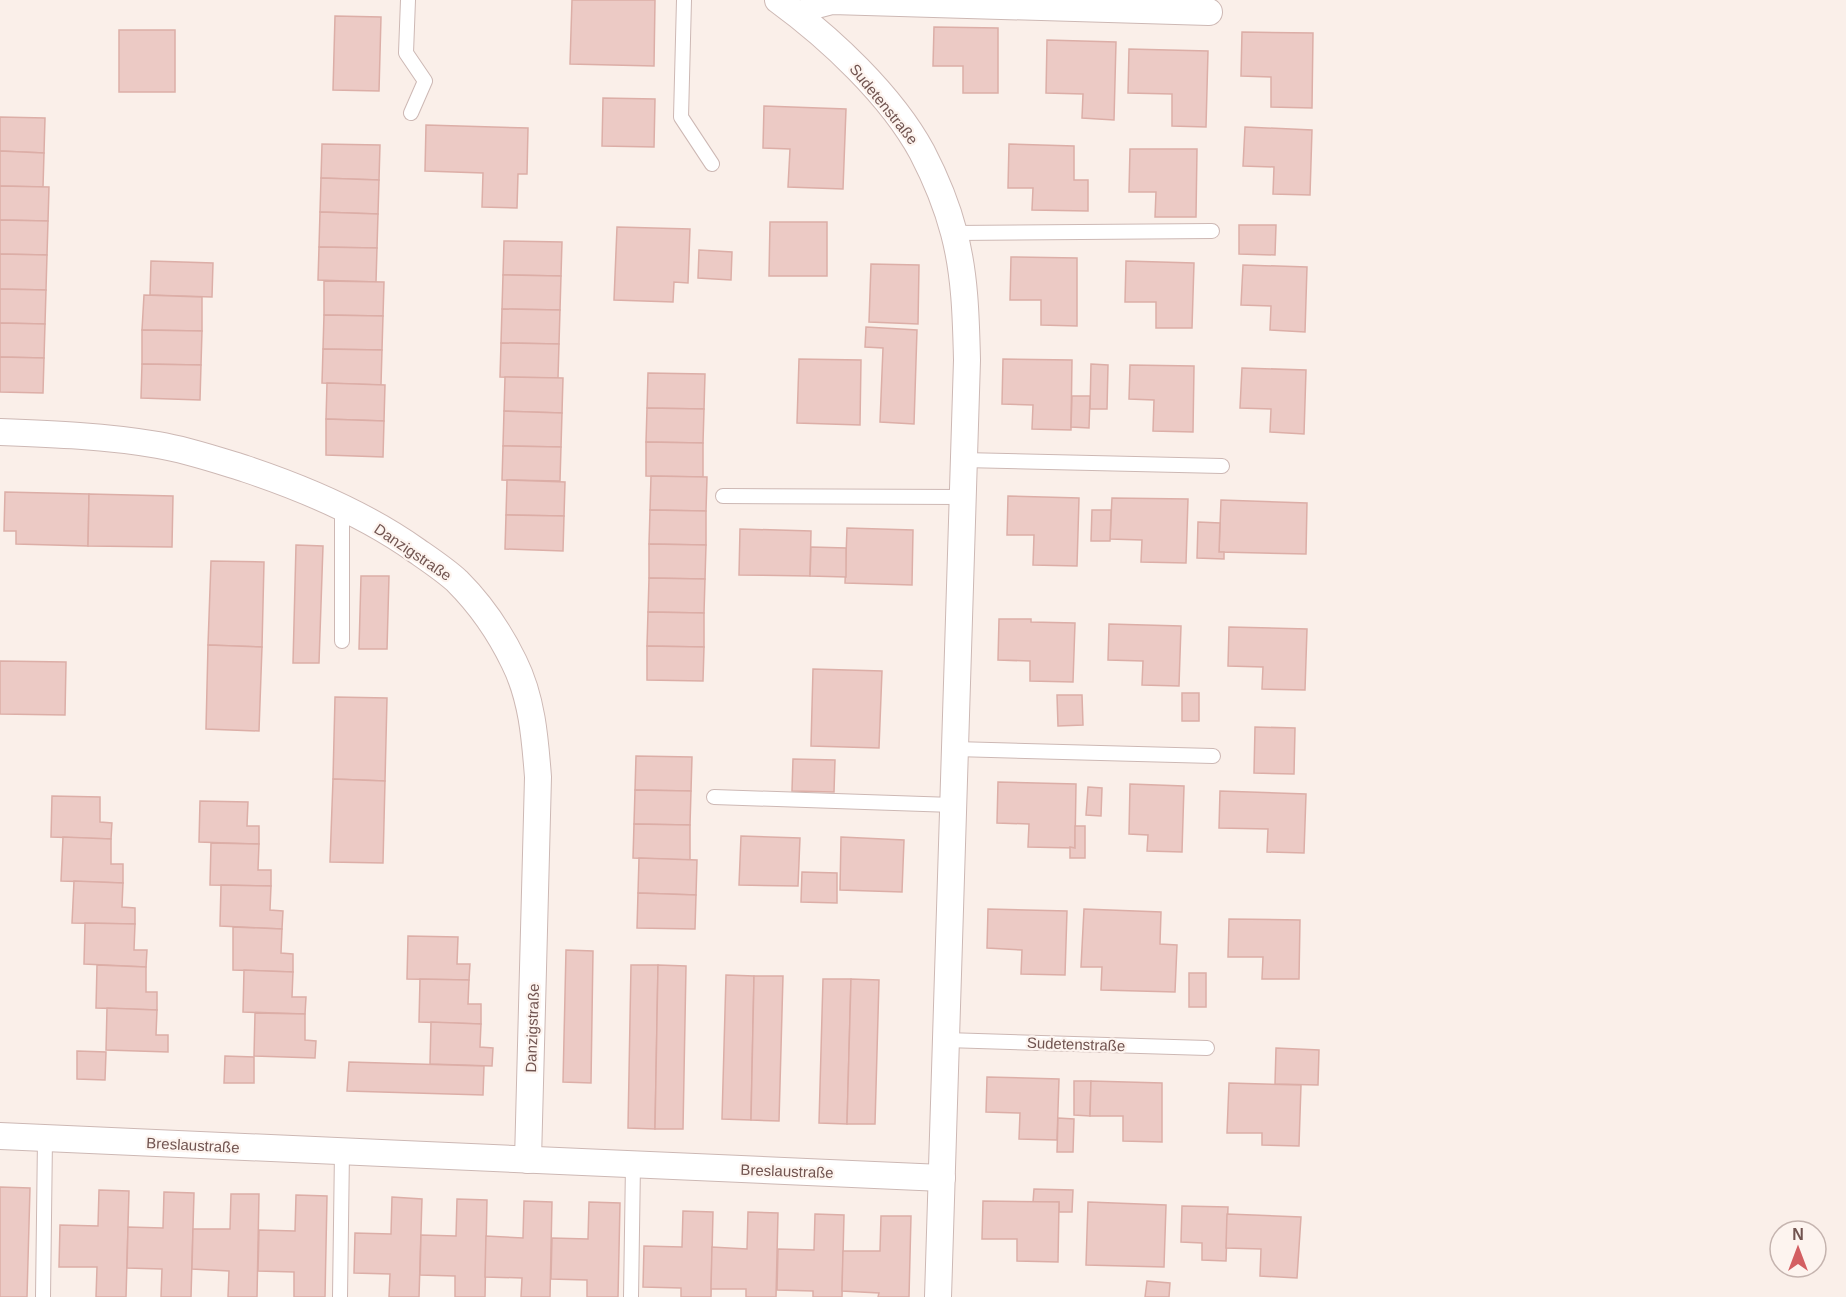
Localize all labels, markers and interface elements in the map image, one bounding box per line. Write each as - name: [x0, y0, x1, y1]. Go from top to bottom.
- street label: Sudetenstraße: [846, 60, 922, 148]
- street label: Danzigstraße: [371, 520, 455, 584]
- street label: Danzigstraße: [522, 983, 542, 1073]
- street label: Sudetenstraße: [1027, 1034, 1125, 1054]
- street label: Breslaustraße: [146, 1134, 240, 1156]
- street label: Breslaustraße: [740, 1161, 834, 1181]
- north arrow: [1768, 1219, 1828, 1279]
- text: N: [1792, 1226, 1804, 1243]

